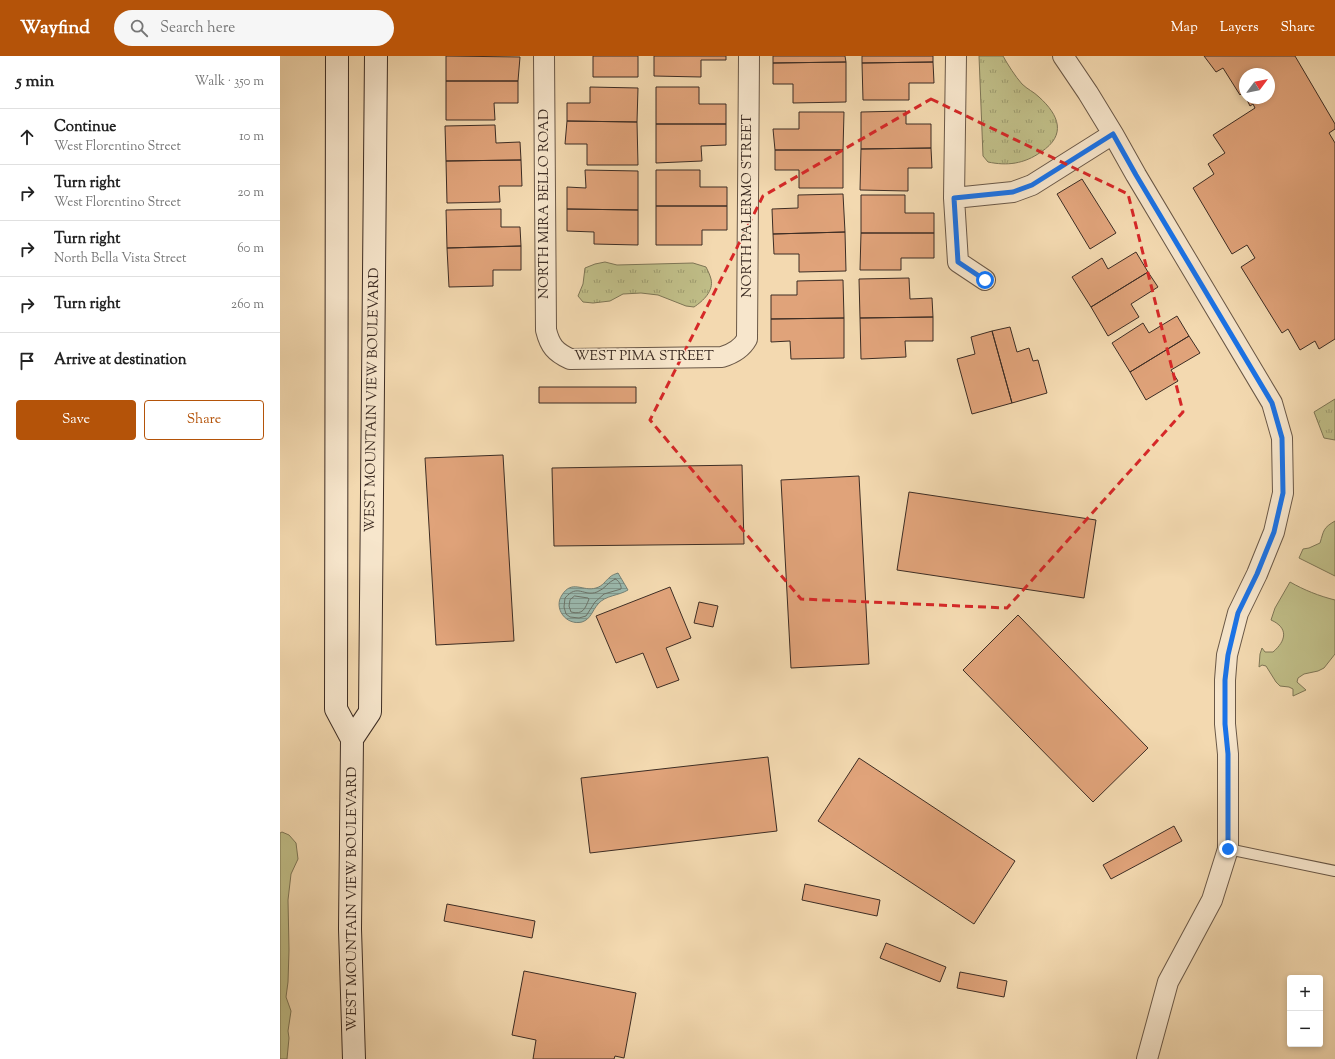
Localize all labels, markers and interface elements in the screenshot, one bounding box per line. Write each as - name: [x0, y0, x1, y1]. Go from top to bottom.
- search box: [114, 10, 394, 46]
- text: Wayfind: [20, 15, 90, 42]
- icon: search: [128, 17, 150, 39]
- text: Search here: [160, 18, 235, 39]
- text: Map: [1171, 18, 1198, 38]
- text: Layers: [1220, 18, 1258, 38]
- text: Share: [1280, 18, 1315, 38]
- north arrow: [1239, 68, 1275, 104]
- text: 5 min: [16, 70, 54, 94]
- text: Walk · 350 m: [195, 73, 264, 91]
- street label: NORTH MIRA BELLO ROAD: [535, 109, 555, 299]
- street label: NORTH PALERMO STREET: [738, 114, 758, 298]
- text: Continue: [54, 117, 116, 138]
- icon: ahead: [16, 126, 38, 148]
- text: 10 m: [239, 128, 264, 146]
- text: West Florentino Street: [54, 138, 181, 156]
- text: Turn right: [54, 173, 120, 194]
- icon: right: [16, 182, 38, 204]
- text: 20 m: [238, 184, 264, 202]
- text: West Florentino Street: [54, 194, 181, 212]
- text: Turn right: [54, 229, 120, 250]
- icon: right: [16, 238, 38, 260]
- text: 60 m: [237, 240, 264, 258]
- text: North Bella Vista Street: [54, 250, 187, 268]
- street label: WEST MOUNTAIN VIEW BOULEVARD: [361, 267, 385, 533]
- route start: [976, 271, 994, 289]
- icon: right: [16, 294, 38, 316]
- text: Turn right: [54, 294, 120, 315]
- text: 260 m: [231, 296, 264, 314]
- street label: WEST PIMA STREET: [574, 347, 714, 367]
- icon: arrive: [16, 350, 38, 372]
- text: Arrive at destination: [54, 350, 187, 371]
- button: Save: [16, 400, 136, 440]
- button: Share: [144, 400, 264, 440]
- street label: WEST MOUNTAIN VIEW BOULEVARD: [343, 767, 363, 1031]
- route end: [1219, 840, 1237, 858]
- map controls: [1287, 975, 1323, 1047]
- button: +: [1287, 975, 1323, 1011]
- button: −: [1287, 1011, 1323, 1047]

